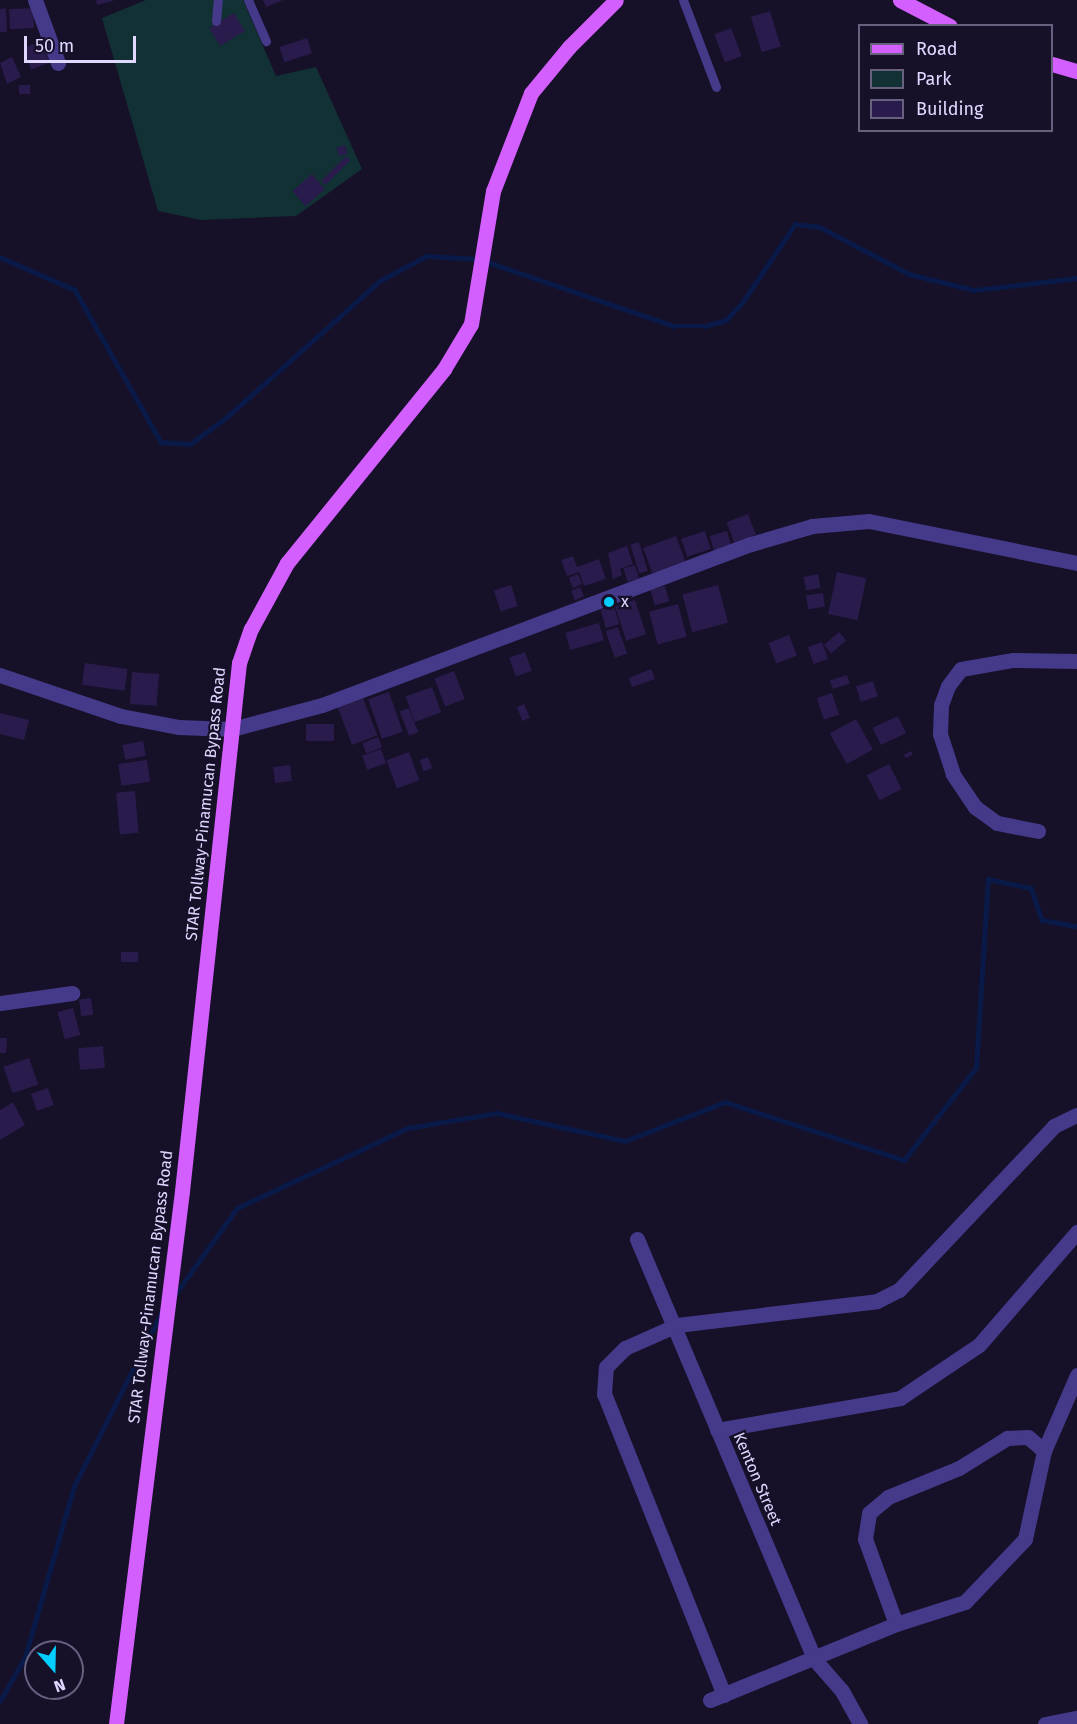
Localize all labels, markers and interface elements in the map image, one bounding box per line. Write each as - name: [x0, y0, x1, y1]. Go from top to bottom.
- scale bar: [27, 24, 140, 62]
- legend: [858, 24, 1053, 132]
- text: 50 m: [35, 35, 74, 57]
- text: Road: [916, 38, 958, 60]
- text: Park: [916, 68, 951, 90]
- text: Building: [916, 98, 983, 120]
- place label: x: [621, 592, 629, 612]
- marker: x: [602, 595, 616, 609]
- street label: STAR Tollway-Pinamucan Bypass Road: [182, 666, 230, 942]
- street label: STAR Tollway-Pinamucan Bypass Road: [125, 1149, 177, 1425]
- street label: Kenton Street: [729, 1430, 785, 1528]
- north arrow: [24, 1640, 84, 1700]
- text: N: [51, 1675, 68, 1696]

